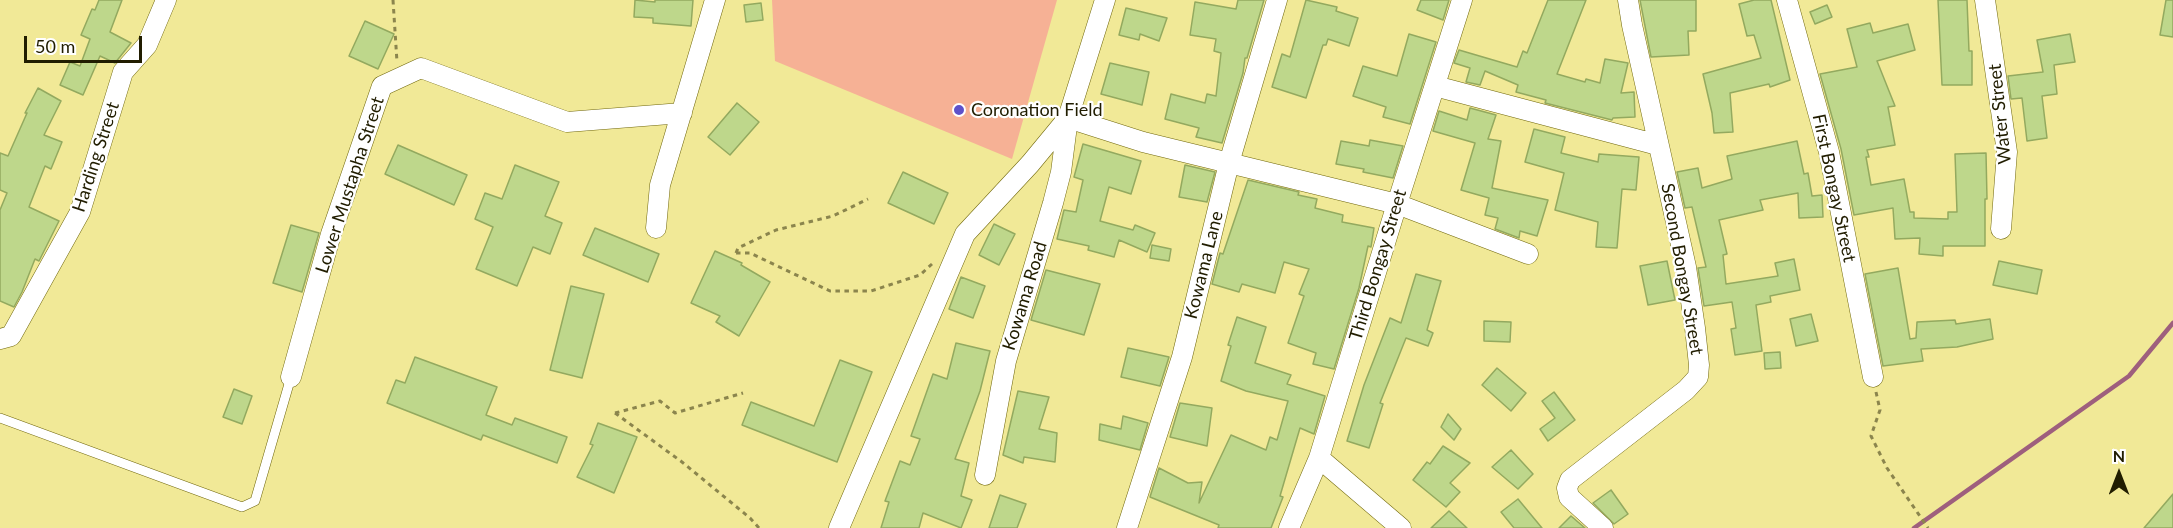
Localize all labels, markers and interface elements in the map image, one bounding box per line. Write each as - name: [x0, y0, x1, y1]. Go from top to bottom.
- scale bar: [27, 24, 146, 62]
- text: 50 m: [35, 35, 75, 57]
- street label: Water Street: [1984, 63, 2016, 165]
- street label: Lower Mustapha Street: [311, 94, 389, 276]
- street label: Harding Street: [68, 99, 124, 215]
- place label: Coronation Field: [971, 99, 1103, 121]
- marker: Coronation Field: [952, 103, 966, 117]
- street label: First Bongay Street: [1808, 112, 1860, 264]
- street label: Second Bongay Street: [1656, 182, 1708, 356]
- street label: Third Bongay Street: [1345, 187, 1411, 343]
- street label: Kowama Lane: [1180, 209, 1228, 321]
- street label: Kowama Road: [998, 239, 1052, 353]
- north arrow: [2089, 444, 2149, 504]
- text: N: [2113, 446, 2125, 465]

